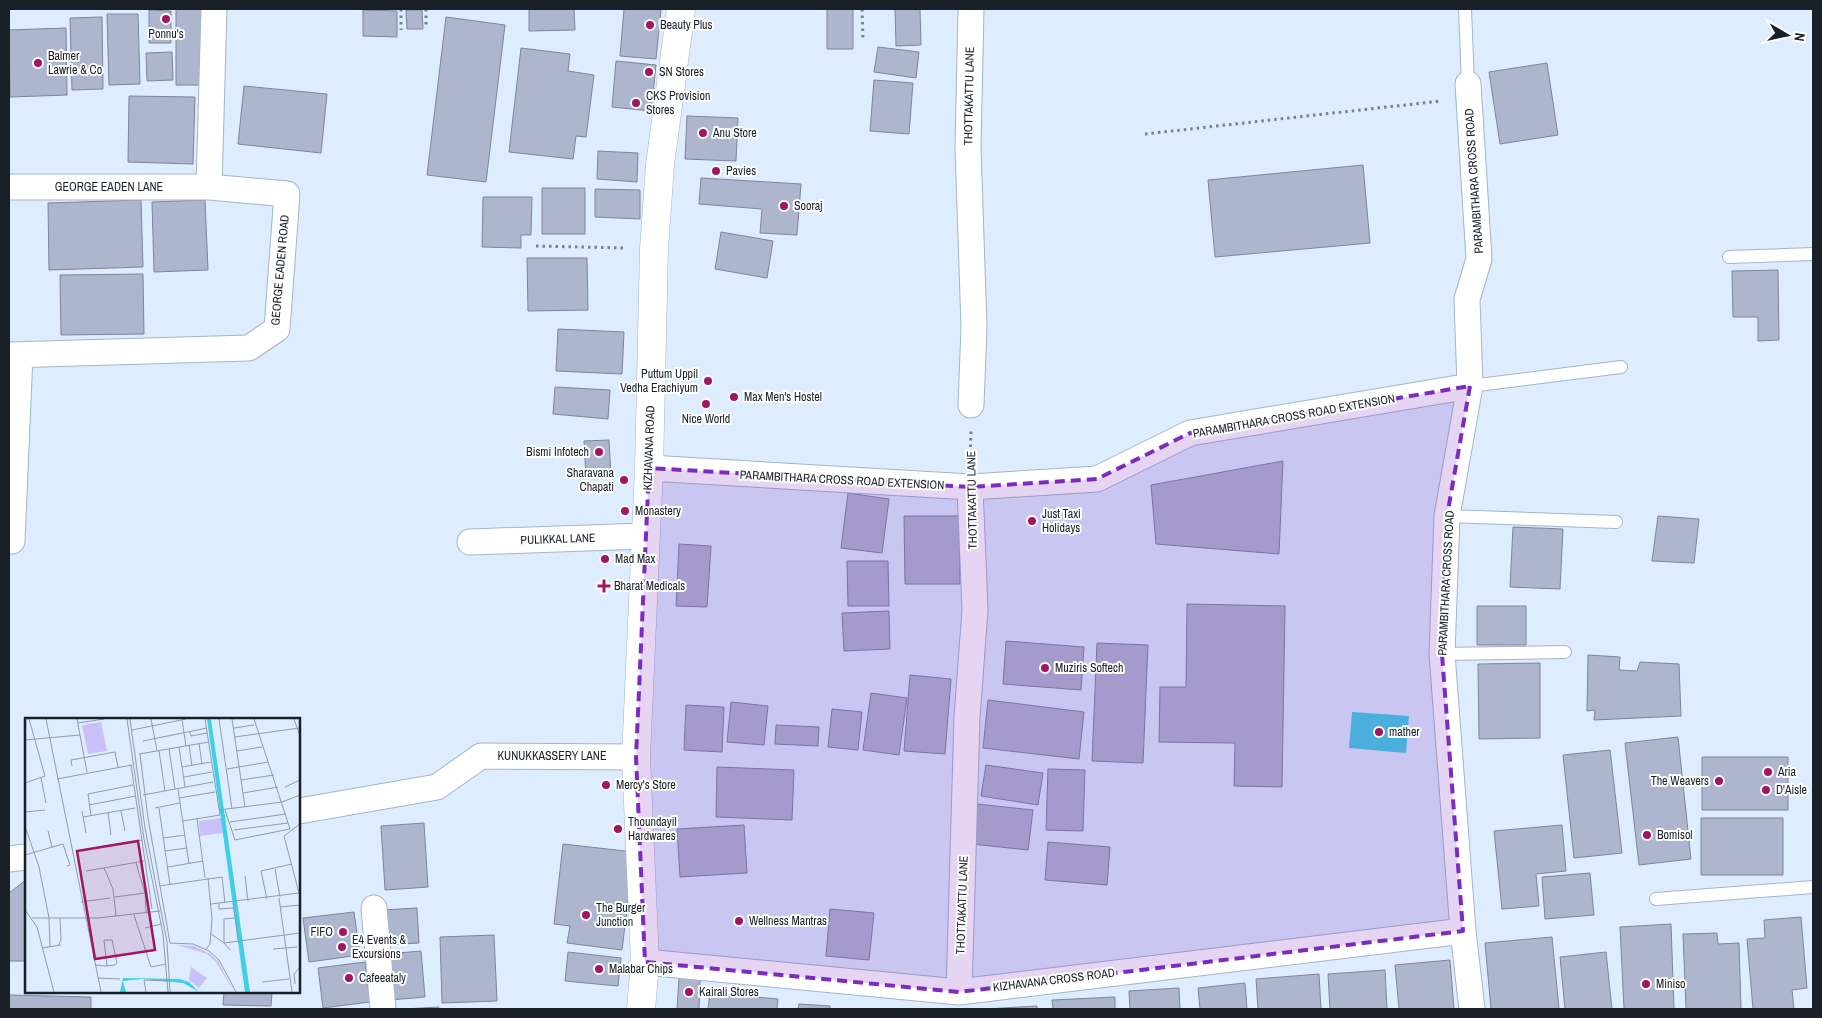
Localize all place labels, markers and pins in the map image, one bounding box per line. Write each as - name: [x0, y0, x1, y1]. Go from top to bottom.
- marker: Ponnu's: [160, 13, 172, 25]
- place label: Beauty Plus: [660, 17, 713, 33]
- marker: Beauty Plus: [644, 19, 656, 31]
- place label: Ponnu's: [148, 26, 184, 42]
- place label: Balmer Lawrie & Co: [48, 48, 102, 78]
- marker: Balmer Lawrie & Co: [32, 57, 44, 69]
- place label: SN Stores: [659, 64, 704, 80]
- marker: SN Stores: [643, 66, 655, 78]
- place label: CKS Provision Stores: [646, 88, 711, 118]
- marker: CKS Provision Stores: [630, 97, 642, 109]
- place label: Anu Store: [712, 125, 757, 141]
- marker: Anu Store: [697, 127, 709, 139]
- place label: Pavies: [726, 163, 756, 179]
- marker: Pavies: [710, 165, 722, 177]
- place label: Sooraj: [794, 198, 822, 214]
- marker: Sooraj: [778, 200, 790, 212]
- place label: Puttum Uppil Vedha Erachiyum: [620, 366, 698, 396]
- marker: Puttum Uppil Vedha Erachiyum: [702, 375, 714, 387]
- place label: Max Men's Hostel: [744, 389, 822, 405]
- marker: Max Men's Hostel: [728, 391, 740, 403]
- marker: Nice World: [700, 398, 712, 410]
- place label: Nice World: [682, 411, 730, 427]
- place label: Bismi Infotech: [526, 444, 589, 460]
- marker: Bismi Infotech: [593, 446, 605, 458]
- place label: Sharavana Chapati: [566, 465, 615, 495]
- marker: Sharavana Chapati: [618, 474, 630, 486]
- place label: Monastery: [635, 503, 681, 519]
- marker: Monastery: [619, 505, 631, 517]
- place label: Just Taxi Holidays: [1042, 506, 1081, 536]
- marker: Just Taxi Holidays: [1026, 515, 1038, 527]
- place label: Mad Max: [615, 551, 656, 567]
- marker: Mad Max: [599, 553, 611, 565]
- place label: Bharat Medicals: [614, 578, 685, 594]
- marker: Bharat Medicals: [598, 580, 610, 592]
- place label: Muziris Softech: [1055, 660, 1123, 676]
- marker: Muziris Softech: [1039, 662, 1051, 674]
- place label: mather: [1389, 724, 1420, 740]
- marker: mather: [1373, 726, 1385, 738]
- place label: Aria: [1777, 764, 1797, 780]
- marker: Aria: [1762, 766, 1774, 778]
- place label: The Weavers: [1651, 773, 1709, 789]
- marker: The Weavers: [1713, 775, 1725, 787]
- place label: Mercy's Store: [616, 777, 676, 793]
- marker: Mercy's Store: [600, 779, 612, 791]
- place label: D'Aisle: [1776, 782, 1807, 798]
- marker: D'Aisle: [1760, 784, 1772, 796]
- place label: Thoundayil Hardwares: [628, 814, 677, 844]
- marker: Thoundayil Hardwares: [612, 823, 624, 835]
- place label: Bomisol: [1657, 827, 1693, 843]
- marker: Bomisol: [1641, 829, 1653, 841]
- place label: The Burger Junction: [596, 900, 646, 930]
- marker: The Burger Junction: [580, 909, 592, 921]
- place label: Wellness Mantras: [749, 913, 827, 929]
- marker: Wellness Mantras: [733, 915, 745, 927]
- place label: FIFO: [311, 924, 333, 940]
- marker: FIFO: [337, 926, 349, 938]
- place label: E4 Events & Excursions: [352, 932, 407, 962]
- marker: E4 Events & Excursions: [336, 941, 348, 953]
- place label: Malabar Chips: [609, 961, 673, 977]
- marker: Malabar Chips: [593, 963, 605, 975]
- place label: Cafeeataly: [359, 970, 406, 986]
- marker: Cafeeataly: [343, 972, 355, 984]
- place label: Miniso: [1656, 976, 1686, 992]
- marker: Miniso: [1640, 978, 1652, 990]
- place label: Kairali Stores: [699, 984, 759, 1000]
- marker: Kairali Stores: [683, 986, 695, 998]

